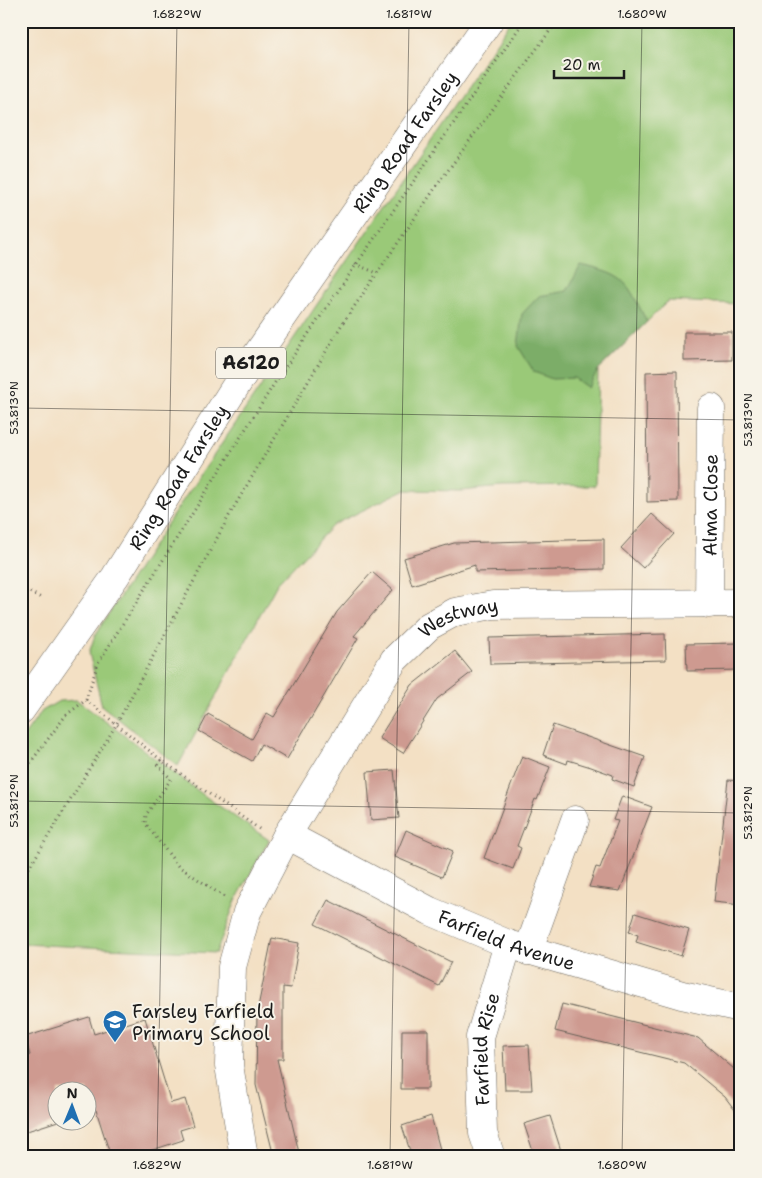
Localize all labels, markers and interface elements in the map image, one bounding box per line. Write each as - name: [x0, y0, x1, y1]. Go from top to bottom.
- text: 1.682°W: [153, 6, 201, 22]
- text: 1.681°W: [386, 6, 432, 22]
- text: 1.680°W: [617, 6, 667, 22]
- scale bar: [554, 48, 624, 80]
- text: 20 m: [562, 55, 601, 75]
- street label: Ring Road Farsley: [347, 66, 463, 218]
- road number: A6120: [216, 348, 286, 378]
- text: 53.813°N: [6, 381, 22, 435]
- text: 53.813°N: [740, 393, 756, 447]
- street label: Ring Road Farsley: [123, 400, 234, 555]
- street label: Alma Close: [697, 454, 723, 556]
- street label: Westway: [412, 592, 500, 643]
- text: 53.812°N: [6, 774, 22, 828]
- text: 53.812°N: [740, 786, 756, 840]
- street label: Farfield Avenue: [434, 903, 578, 975]
- street label: Farfield Rise: [467, 989, 505, 1106]
- place label: Farsley Farfield Primary School: [132, 999, 274, 1046]
- school or university icon: Farsley Farfield Primary School: [102, 1009, 128, 1043]
- north arrow: [48, 1080, 98, 1130]
- text: N: [67, 1084, 78, 1102]
- text: 1.682°W: [133, 1157, 181, 1173]
- text: 1.681°W: [367, 1157, 413, 1173]
- text: 1.680°W: [597, 1157, 647, 1173]

